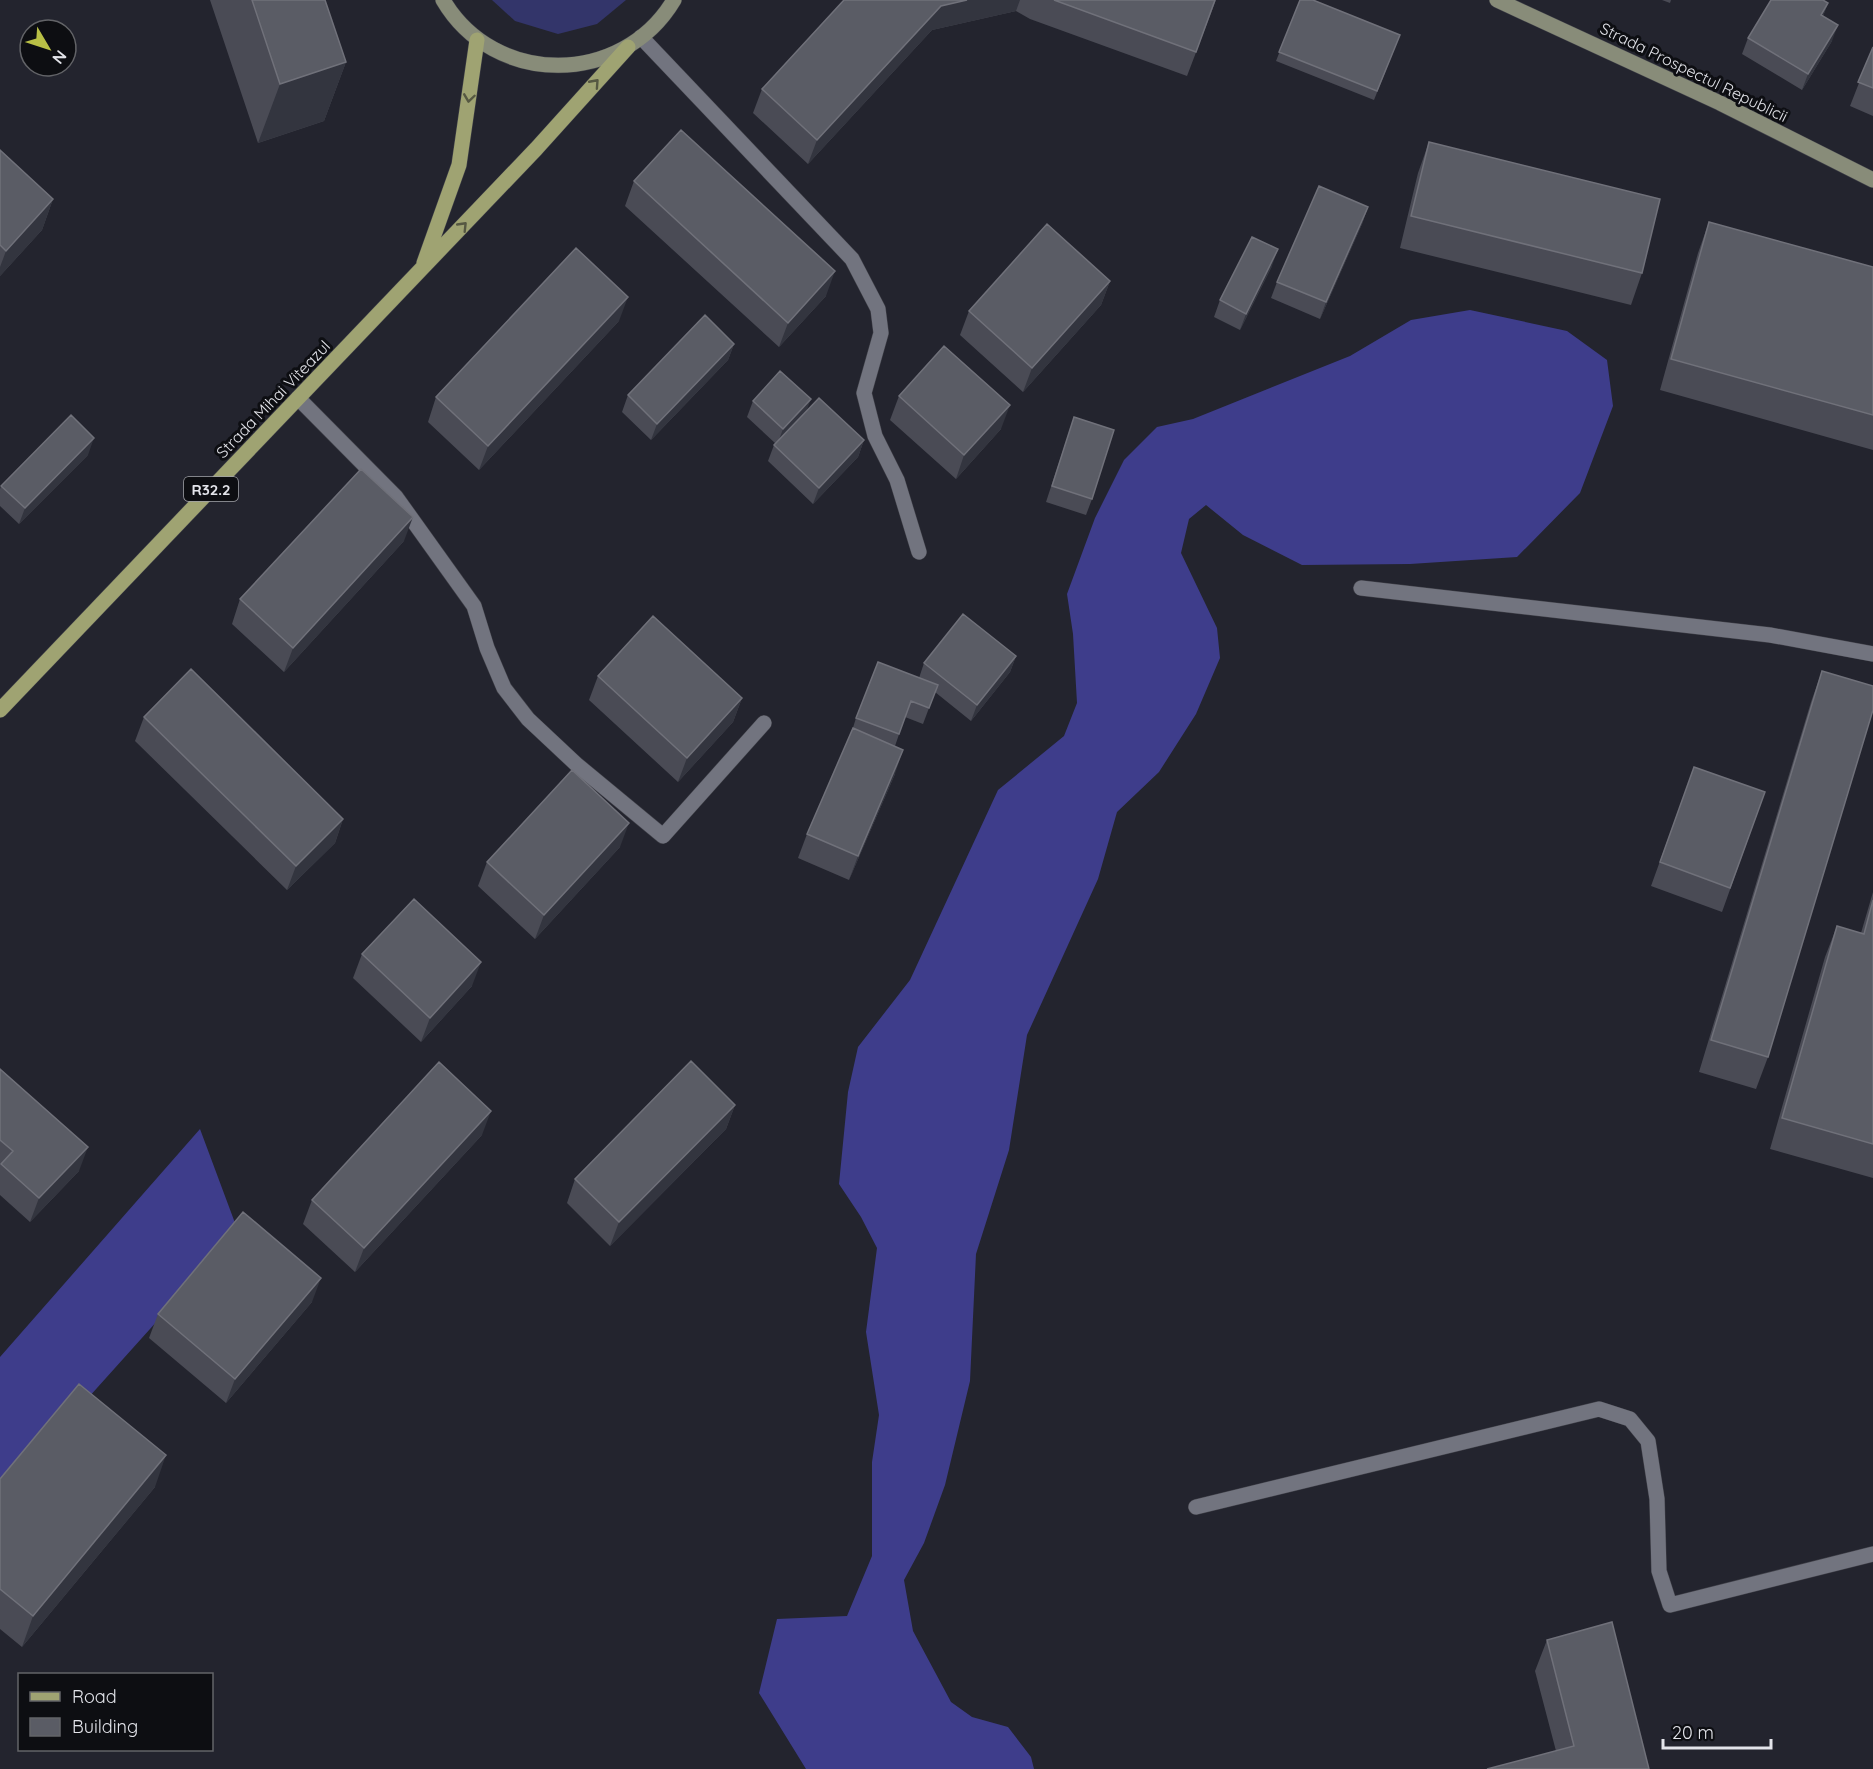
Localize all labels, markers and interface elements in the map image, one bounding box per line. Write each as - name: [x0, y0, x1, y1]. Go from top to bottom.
- north arrow: [18, 18, 78, 78]
- street label: Strada Prospectul Republicii: [1597, 18, 1791, 126]
- text: N: [48, 47, 71, 68]
- one-way arrow: [588, 79, 599, 90]
- one-way arrow: [463, 93, 475, 102]
- one-way arrow: [455, 222, 466, 233]
- street label: Strada Mihai Viteazul: [212, 336, 334, 462]
- road number: R32.2: [184, 477, 238, 501]
- legend: [18, 1673, 213, 1751]
- text: Road: [72, 1685, 117, 1708]
- scale bar: [1663, 1712, 1771, 1750]
- text: Building: [72, 1715, 138, 1738]
- text: 20 m: [1672, 1721, 1714, 1744]

